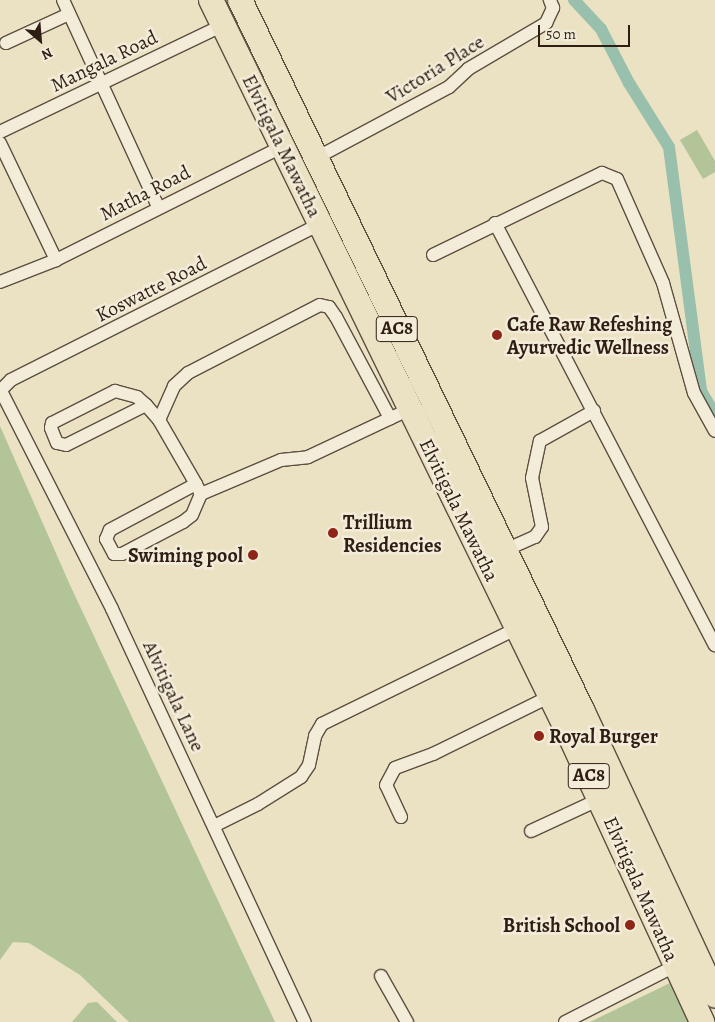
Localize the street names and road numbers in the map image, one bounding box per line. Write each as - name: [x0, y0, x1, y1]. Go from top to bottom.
- street label: Mangala Road: [47, 25, 161, 97]
- street label: Victoria Place: [382, 29, 488, 109]
- street label: Elvitigala Mawatha: [237, 71, 327, 221]
- street label: Matha Road: [96, 160, 194, 226]
- street label: Koswatte Road: [92, 251, 210, 327]
- road number: AC8: [376, 312, 418, 346]
- street label: Elvitigala Mawatha: [414, 435, 504, 585]
- street label: Alvitigala Lane: [138, 637, 210, 755]
- road number: AC8: [568, 759, 610, 792]
- street label: Elvitigala Mawatha: [598, 813, 684, 965]

